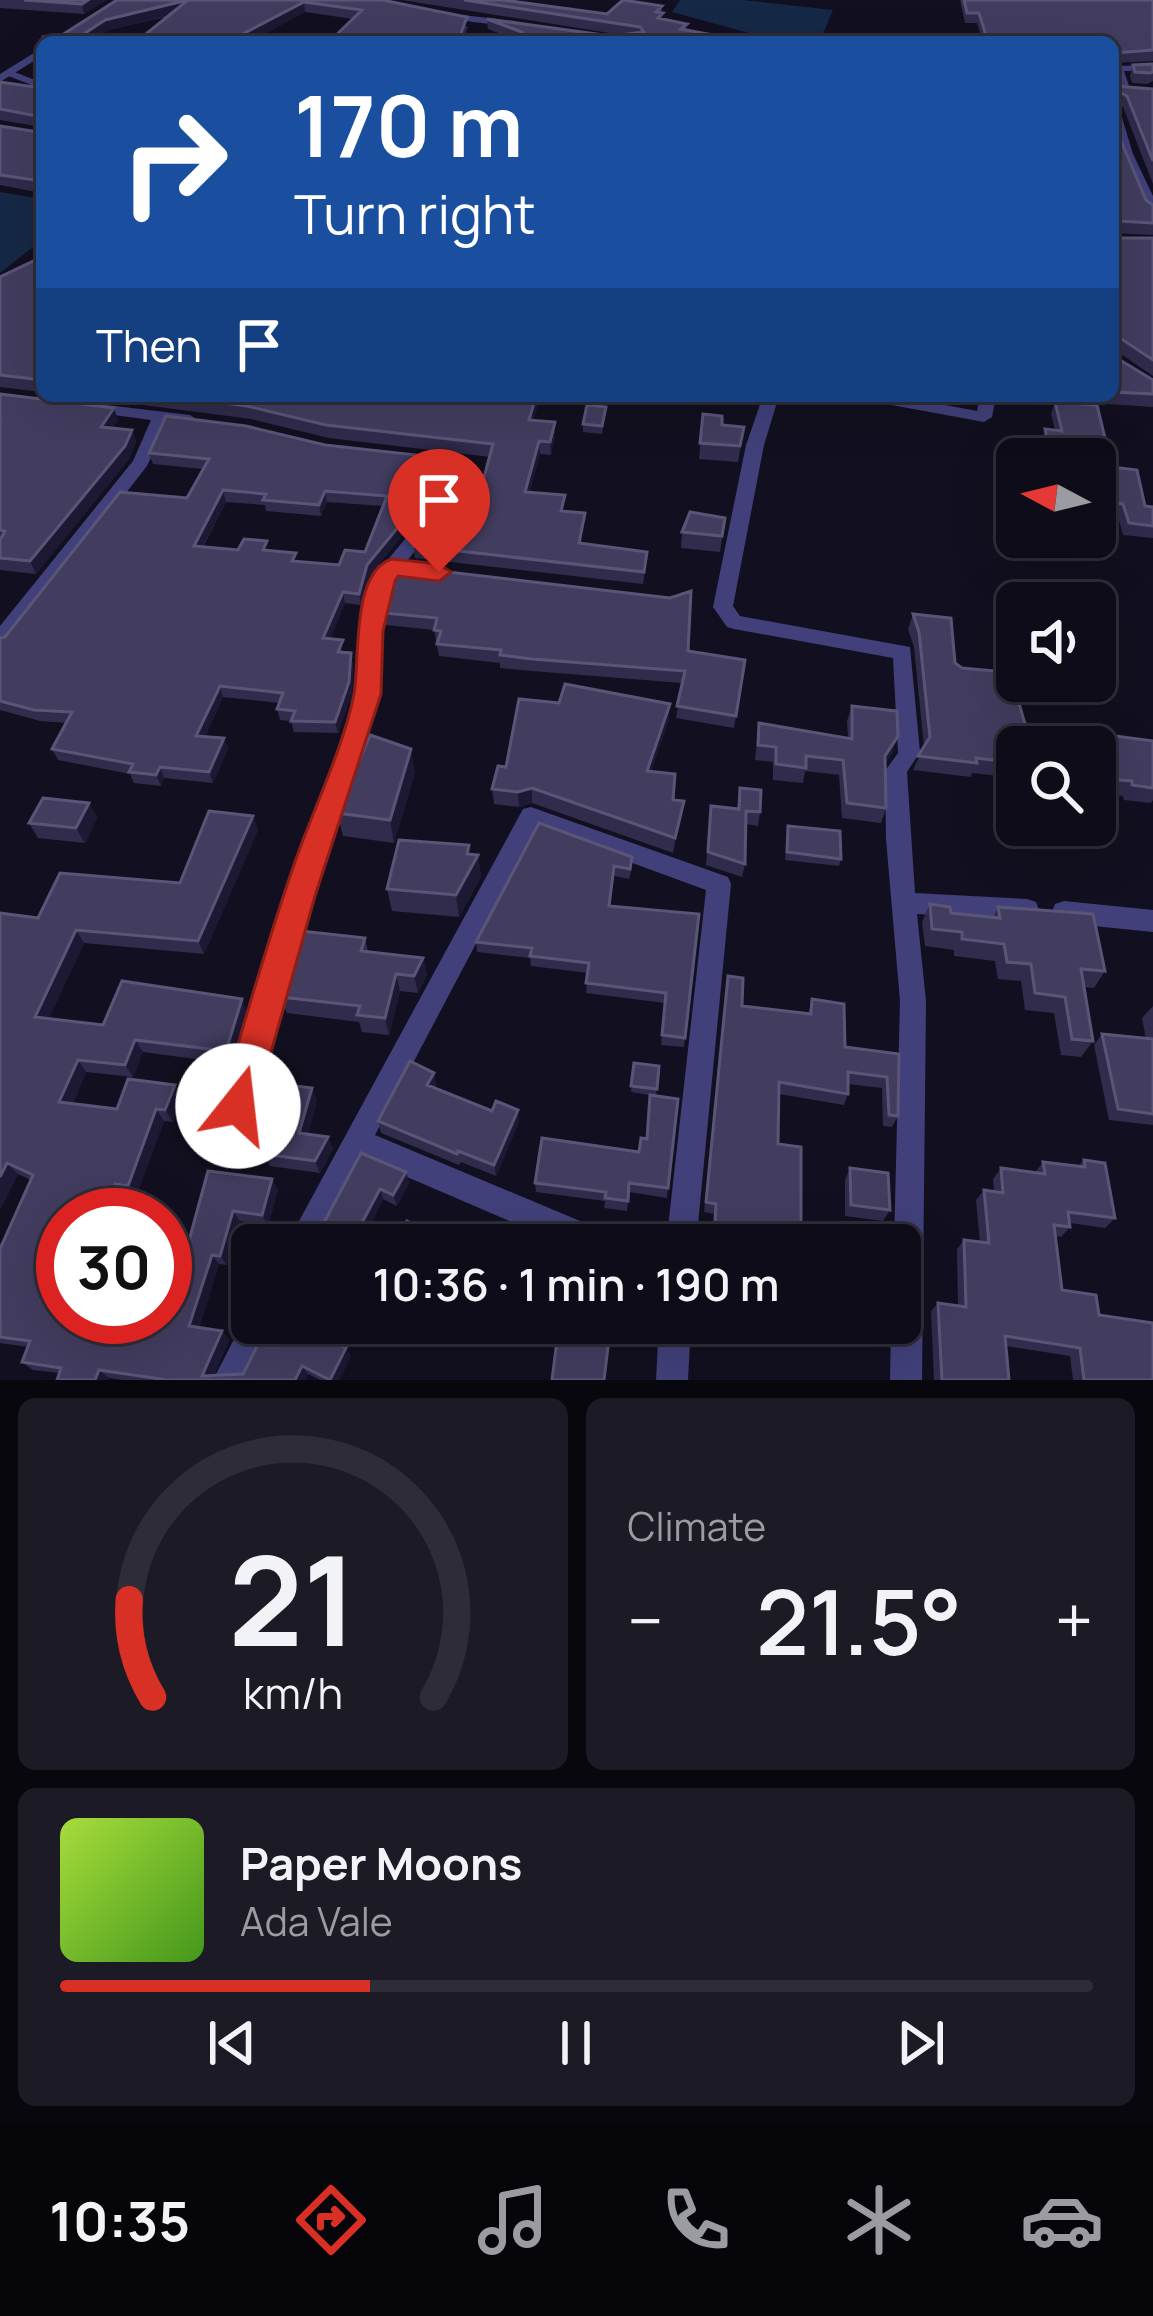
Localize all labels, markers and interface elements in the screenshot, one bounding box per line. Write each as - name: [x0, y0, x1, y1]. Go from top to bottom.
- text: 170 m: [294, 67, 523, 182]
- icon: right: [96, 84, 252, 240]
- text: Turn right: [294, 176, 536, 250]
- icon: arrive: [226, 312, 292, 378]
- text: Then: [96, 314, 202, 376]
- north arrow: [996, 438, 1116, 558]
- map controls: [996, 438, 1116, 846]
- pin: [388, 449, 490, 572]
- icon: arrive: [406, 467, 472, 533]
- button: sound: [996, 582, 1116, 702]
- button: search: [996, 726, 1116, 846]
- position arrow: [175, 1043, 301, 1169]
- speed limit sign: 30: [36, 1188, 192, 1344]
- text: 10:36 · 1 min · 190 m: [373, 1253, 779, 1315]
- text: Climate: [628, 1499, 766, 1553]
- text: 21: [228, 1513, 357, 1683]
- text: 21.5°: [756, 1559, 962, 1682]
- text: −: [628, 1575, 663, 1665]
- text: +: [1055, 1575, 1093, 1665]
- text: km/h: [243, 1663, 343, 1722]
- text: Paper Moons: [240, 1832, 522, 1894]
- text: Ada Vale: [240, 1894, 393, 1948]
- icon: previous: [199, 2010, 265, 2076]
- icon: pause: [543, 2010, 609, 2076]
- icon: next: [888, 2010, 954, 2076]
- icon: directions: [289, 2178, 373, 2262]
- icon: music: [471, 2178, 555, 2262]
- icon: phone: [654, 2178, 738, 2262]
- icon: climate: [837, 2178, 921, 2262]
- icon: car: [1020, 2178, 1104, 2262]
- text: 10:35: [49, 2183, 190, 2257]

